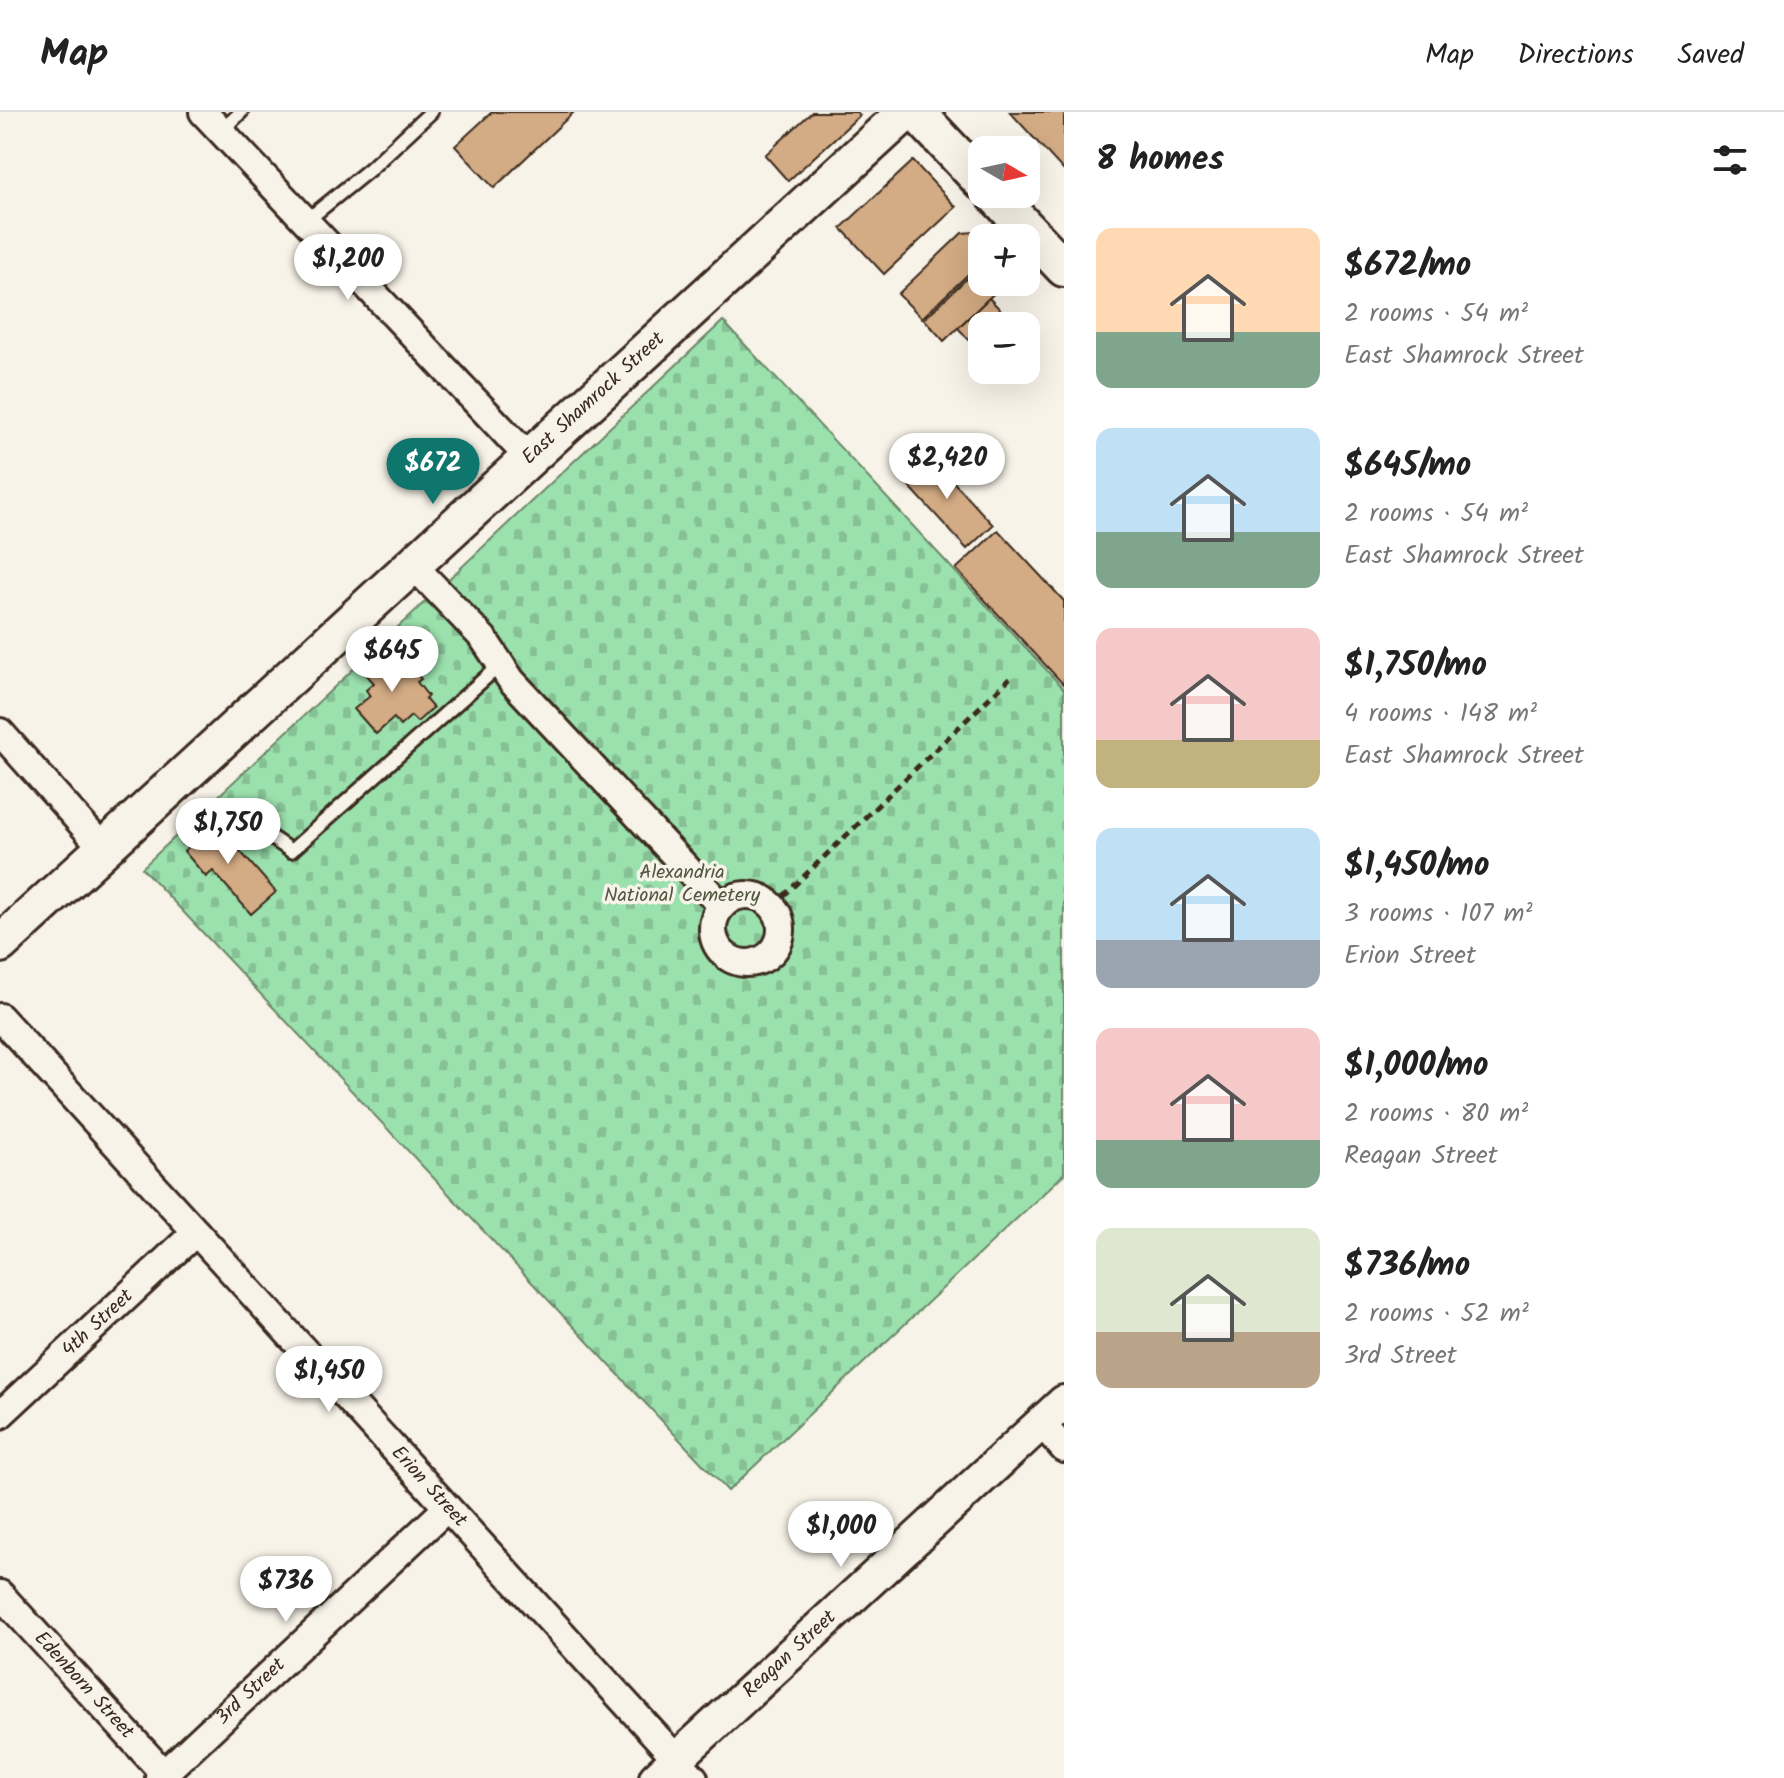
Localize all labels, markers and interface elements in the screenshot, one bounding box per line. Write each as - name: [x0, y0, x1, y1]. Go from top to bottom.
- text: Map: [40, 25, 109, 85]
- text: Map: [1425, 33, 1474, 78]
- text: Directions: [1518, 33, 1634, 78]
- text: Saved: [1678, 33, 1744, 78]
- text: 8 homes: [1096, 133, 1224, 187]
- north arrow: [968, 136, 1040, 208]
- map controls: [968, 136, 1040, 384]
- icon: filters: [1708, 138, 1752, 182]
- button: +: [968, 224, 1040, 296]
- pin: $1,200: [283, 234, 413, 302]
- text: $1,200: [312, 239, 384, 281]
- text: $672/mo: [1344, 239, 1471, 293]
- icon: home: [1160, 260, 1256, 356]
- text: 2 rooms · 54 m²: [1344, 293, 1528, 335]
- button: −: [968, 312, 1040, 384]
- street label: East Shamrock Street: [515, 324, 673, 473]
- text: East Shamrock Street: [1344, 335, 1584, 377]
- pin: $2,420: [882, 433, 1012, 501]
- pin: $672: [386, 438, 480, 506]
- text: $2,420: [907, 438, 987, 480]
- text: $645/mo: [1344, 439, 1471, 493]
- text: $672: [405, 443, 461, 485]
- icon: home: [1160, 460, 1256, 556]
- text: 2 rooms · 54 m²: [1344, 493, 1528, 535]
- text: East Shamrock Street: [1344, 535, 1584, 577]
- pin: $645: [345, 626, 439, 694]
- text: $645: [364, 631, 420, 673]
- text: $1,750/mo: [1344, 639, 1487, 693]
- icon: home: [1160, 660, 1256, 756]
- text: 4 rooms · 148 m²: [1344, 693, 1537, 735]
- text: East Shamrock Street: [1344, 735, 1584, 777]
- pin: $1,750: [163, 798, 293, 866]
- text: $1,750: [194, 803, 262, 845]
- text: $1,450/mo: [1344, 839, 1489, 893]
- park label: Alexandria National Cemetery: [604, 857, 761, 912]
- icon: home: [1160, 860, 1256, 956]
- text: 3 rooms · 107 m²: [1344, 893, 1533, 935]
- text: Erion Street: [1344, 935, 1476, 977]
- text: $1,000/mo: [1344, 1039, 1489, 1093]
- icon: home: [1160, 1060, 1256, 1156]
- text: 2 rooms · 80 m²: [1344, 1093, 1528, 1135]
- text: Reagan Street: [1344, 1135, 1498, 1177]
- text: $736/mo: [1344, 1239, 1470, 1293]
- icon: home: [1160, 1260, 1256, 1356]
- street label: 4th Street: [55, 1282, 141, 1365]
- text: 2 rooms · 52 m²: [1344, 1293, 1529, 1335]
- text: 3rd Street: [1344, 1335, 1457, 1377]
- pin: $1,450: [264, 1346, 394, 1414]
- text: $1,450: [294, 1351, 364, 1393]
- street label: Erion Street: [383, 1439, 475, 1535]
- pin: $1,000: [776, 1501, 906, 1569]
- text: $1,000: [806, 1506, 876, 1548]
- pin: $736: [239, 1556, 333, 1624]
- text: $736: [258, 1561, 314, 1603]
- street label: Reagan Street: [735, 1603, 844, 1707]
- street label: Edenborn Street: [26, 1624, 142, 1747]
- street label: 3rd Street: [208, 1650, 294, 1733]

